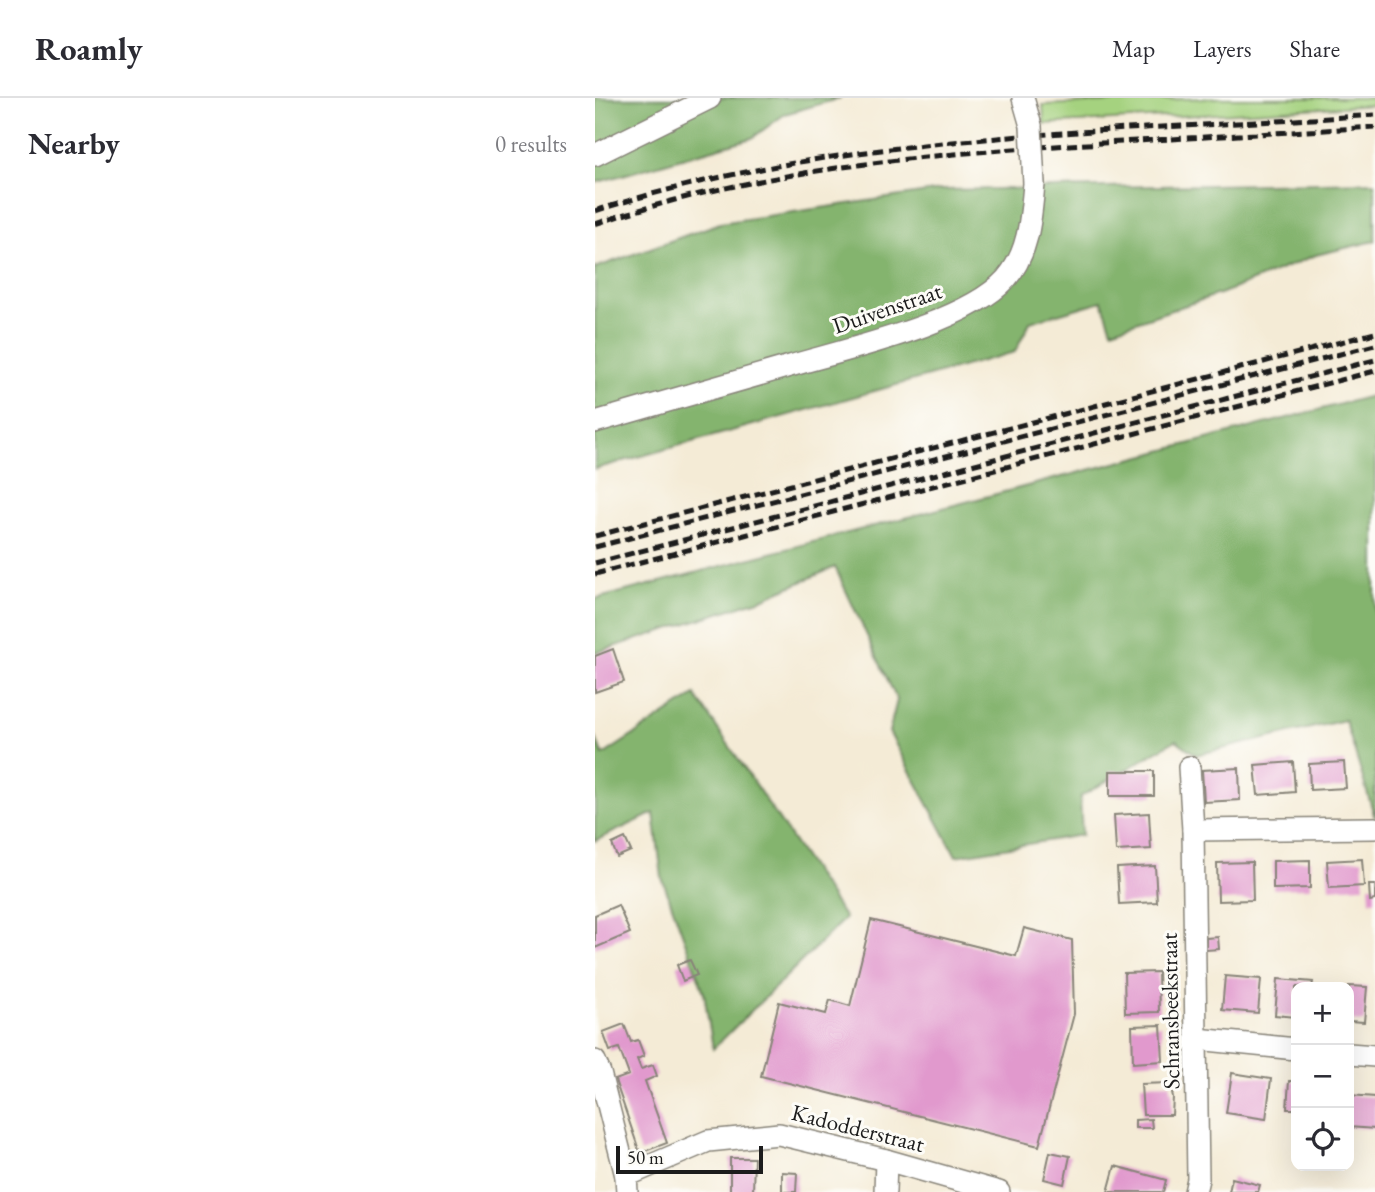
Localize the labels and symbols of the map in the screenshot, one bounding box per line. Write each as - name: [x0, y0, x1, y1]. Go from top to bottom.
- street label: Duivenstraat: [828, 275, 946, 341]
- street label: Schransbeekstraat: [1154, 932, 1186, 1090]
- street label: Kadodderstraat: [789, 1097, 928, 1159]
- scale bar: [616, 1143, 763, 1175]

